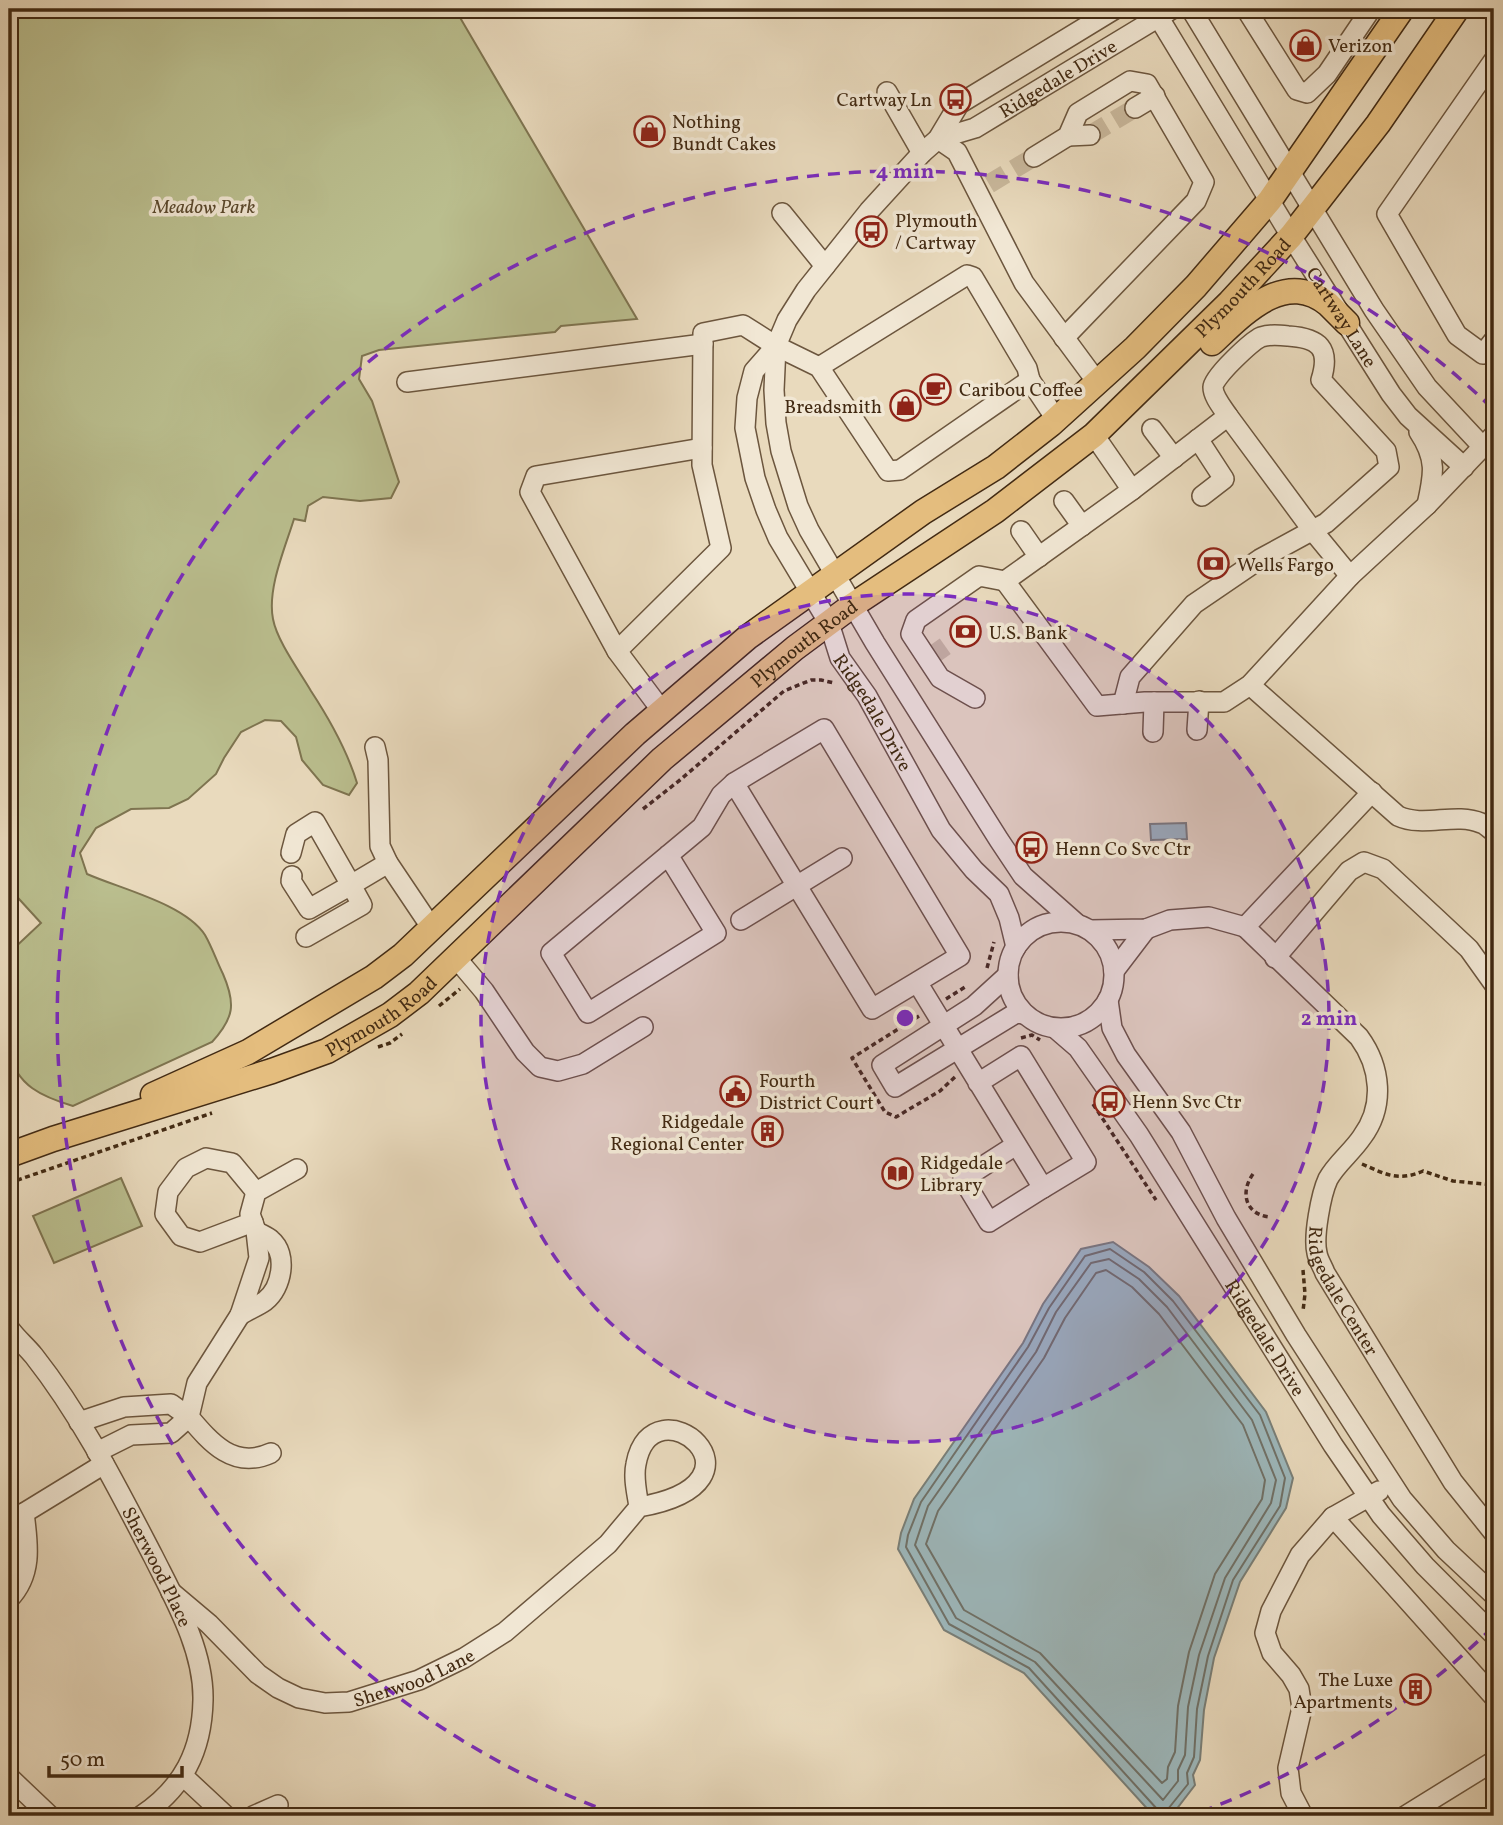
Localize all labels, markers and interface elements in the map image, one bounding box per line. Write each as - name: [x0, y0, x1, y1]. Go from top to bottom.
- shop icon: Verizon: [1288, 28, 1322, 62]
- street label: Ridgedale Drive: [995, 34, 1122, 125]
- place label: Verizon: [1328, 34, 1393, 60]
- bus stop icon: Cartway Ln: [938, 82, 972, 116]
- place label: Cartway Ln: [836, 88, 932, 114]
- place label: Nothing Bundt Cakes: [672, 110, 776, 158]
- shop icon: Nothing Bundt Cakes: [632, 115, 666, 149]
- text: 4 min: [876, 158, 934, 187]
- park label: Meadow Park: [152, 195, 256, 221]
- place label: Plymouth / Cartway: [895, 209, 978, 257]
- bus stop icon: Plymouth / Cartway: [855, 214, 889, 248]
- street label: Plymouth Road: [1190, 233, 1298, 344]
- street label: Cartway Lane: [1299, 263, 1382, 373]
- cafe icon: Caribou Coffee: [919, 372, 953, 406]
- place label: Caribou Coffee: [959, 378, 1083, 404]
- shop icon: Breadsmith: [888, 389, 922, 423]
- place label: Breadsmith: [784, 395, 882, 421]
- bank icon: Wells Fargo: [1197, 547, 1231, 581]
- place label: Wells Fargo: [1237, 553, 1334, 579]
- street label: Plymouth Road: [746, 595, 864, 695]
- bank icon: U.S. Bank: [949, 615, 983, 649]
- place label: U.S. Bank: [989, 621, 1068, 647]
- street label: Ridgedale Drive: [826, 649, 917, 777]
- bus stop icon: Henn Co Svc Ctr: [1015, 831, 1049, 865]
- place label: Henn Co Svc Ctr: [1055, 837, 1191, 863]
- street label: Plymouth Road: [321, 971, 444, 1064]
- text: 2 min: [1301, 1005, 1357, 1034]
- centre of rings: [893, 1006, 917, 1030]
- place label: Fourth District Court: [759, 1069, 874, 1117]
- public building icon: Fourth District Court: [719, 1074, 753, 1108]
- bus stop icon: Henn Svc Ctr: [1092, 1084, 1126, 1118]
- place label: Henn Svc Ctr: [1132, 1090, 1241, 1116]
- place label: Ridgedale Regional Center: [610, 1110, 744, 1158]
- building icon: Ridgedale Regional Center: [750, 1115, 784, 1149]
- place label: Ridgedale Library: [920, 1151, 1003, 1199]
- library icon: Ridgedale Library: [880, 1156, 914, 1190]
- street label: Ridgedale Center: [1301, 1225, 1384, 1361]
- street label: Ridgedale Drive: [1218, 1275, 1310, 1402]
- street label: Sherwood Place: [114, 1503, 197, 1631]
- street label: Sherwood Lane: [350, 1643, 480, 1715]
- place label: The Luxe Apartments: [1293, 1668, 1393, 1716]
- building icon: The Luxe Apartments: [1399, 1673, 1433, 1707]
- scale bar: [49, 1734, 182, 1778]
- text: 50 m: [60, 1746, 105, 1775]

